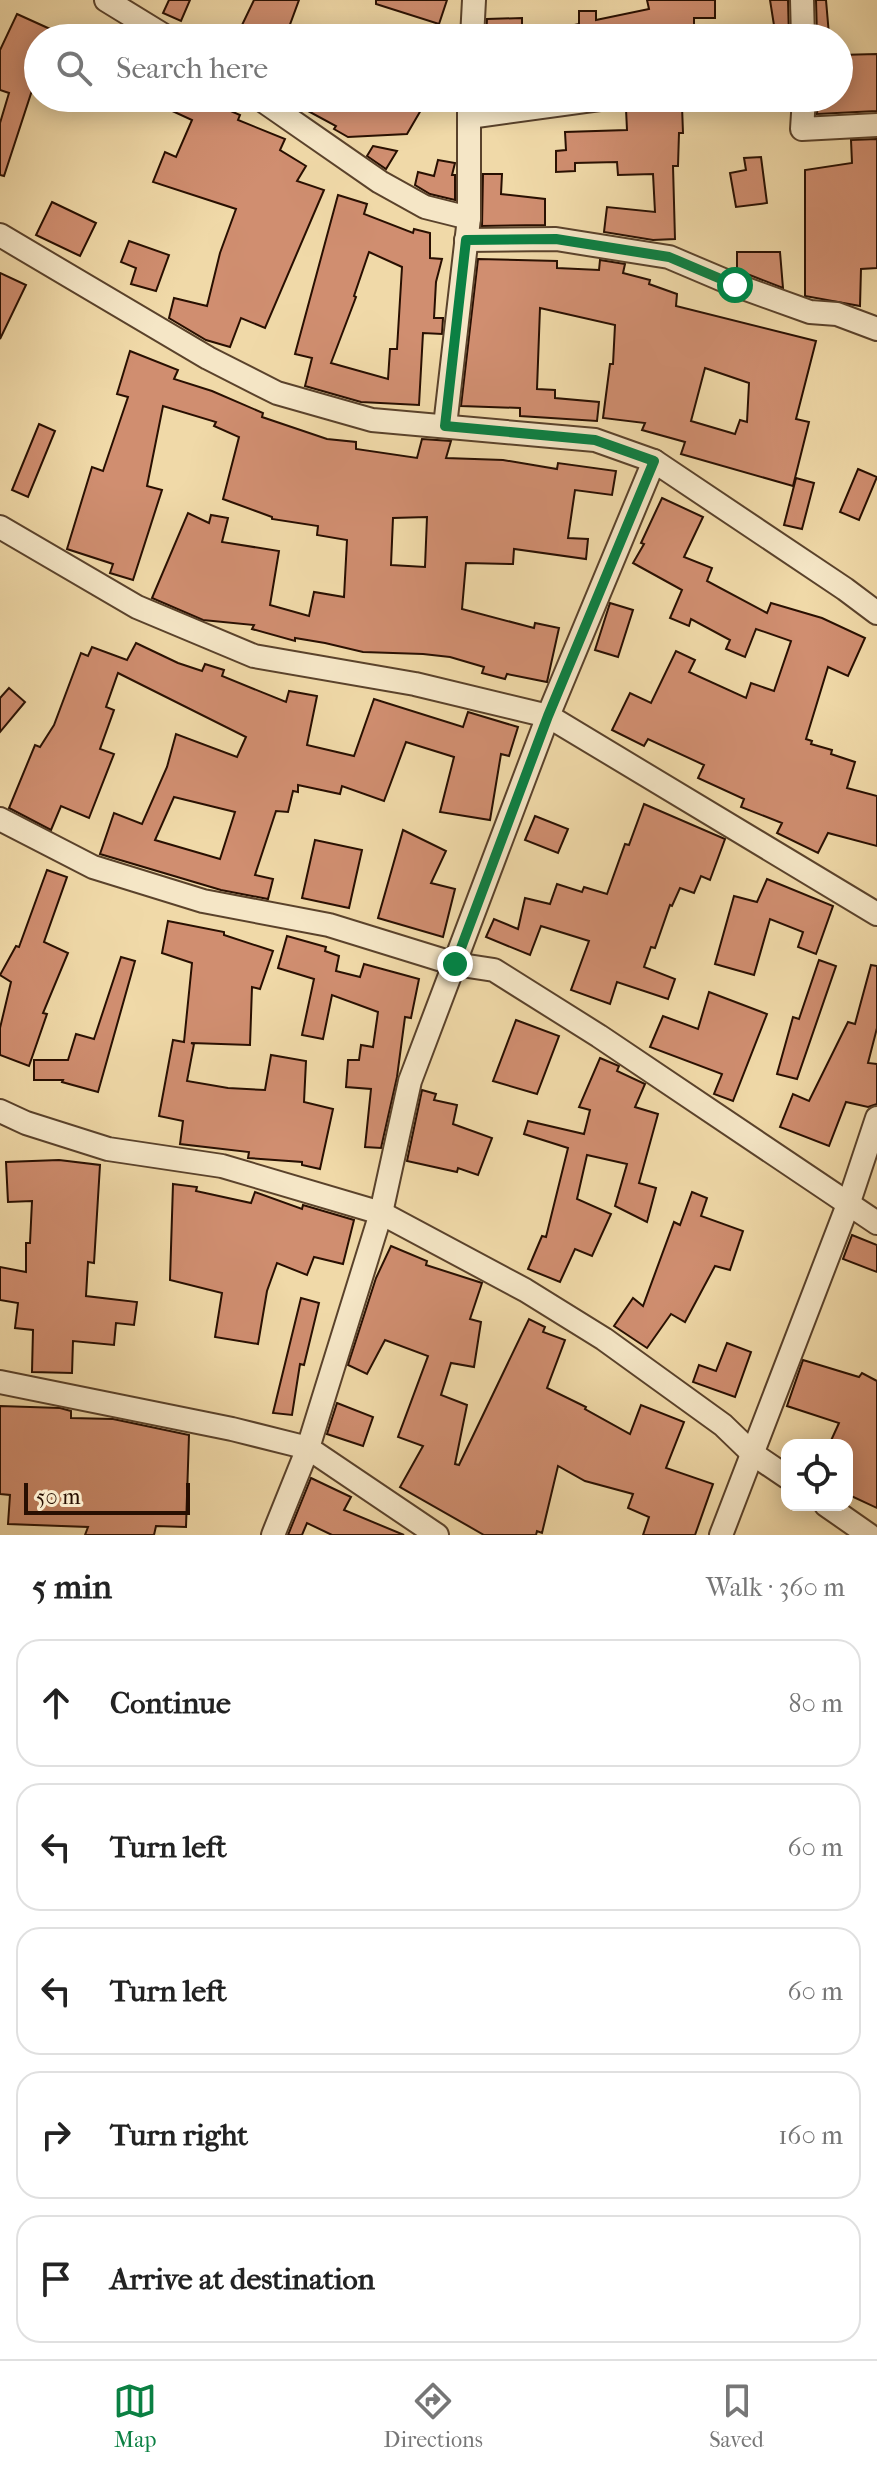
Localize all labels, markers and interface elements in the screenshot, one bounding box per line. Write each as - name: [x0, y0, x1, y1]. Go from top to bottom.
- search box: [24, 24, 853, 112]
- icon: search: [52, 46, 96, 90]
- text: Search here: [116, 51, 268, 86]
- route start: [717, 267, 753, 303]
- route end: [437, 946, 473, 982]
- map controls: [781, 1439, 853, 1511]
- button: locate: [781, 1439, 853, 1511]
- scale bar: [24, 1479, 190, 1515]
- text: 50 m: [36, 1484, 81, 1510]
- text: 5 min: [32, 1567, 112, 1607]
- text: Walk · 360 m: [706, 1572, 845, 1603]
- icon: ahead: [34, 1681, 78, 1725]
- text: Continue: [110, 1686, 231, 1721]
- text: 80 m: [788, 1688, 843, 1719]
- icon: left: [34, 1825, 78, 1869]
- text: Turn left: [110, 1830, 227, 1865]
- text: 60 m: [787, 1832, 843, 1863]
- icon: left: [34, 1969, 78, 2013]
- text: Turn left: [110, 1974, 227, 2009]
- text: 60 m: [787, 1976, 843, 2007]
- icon: right: [34, 2113, 78, 2157]
- text: Turn right: [110, 2118, 248, 2153]
- text: 160 m: [778, 2120, 843, 2151]
- icon: arrive: [34, 2257, 78, 2301]
- text: Arrive at destination: [110, 2262, 375, 2297]
- tab: Map: [113, 2379, 157, 2453]
- tab: Directions: [384, 2379, 483, 2453]
- tab: Saved: [709, 2379, 764, 2453]

